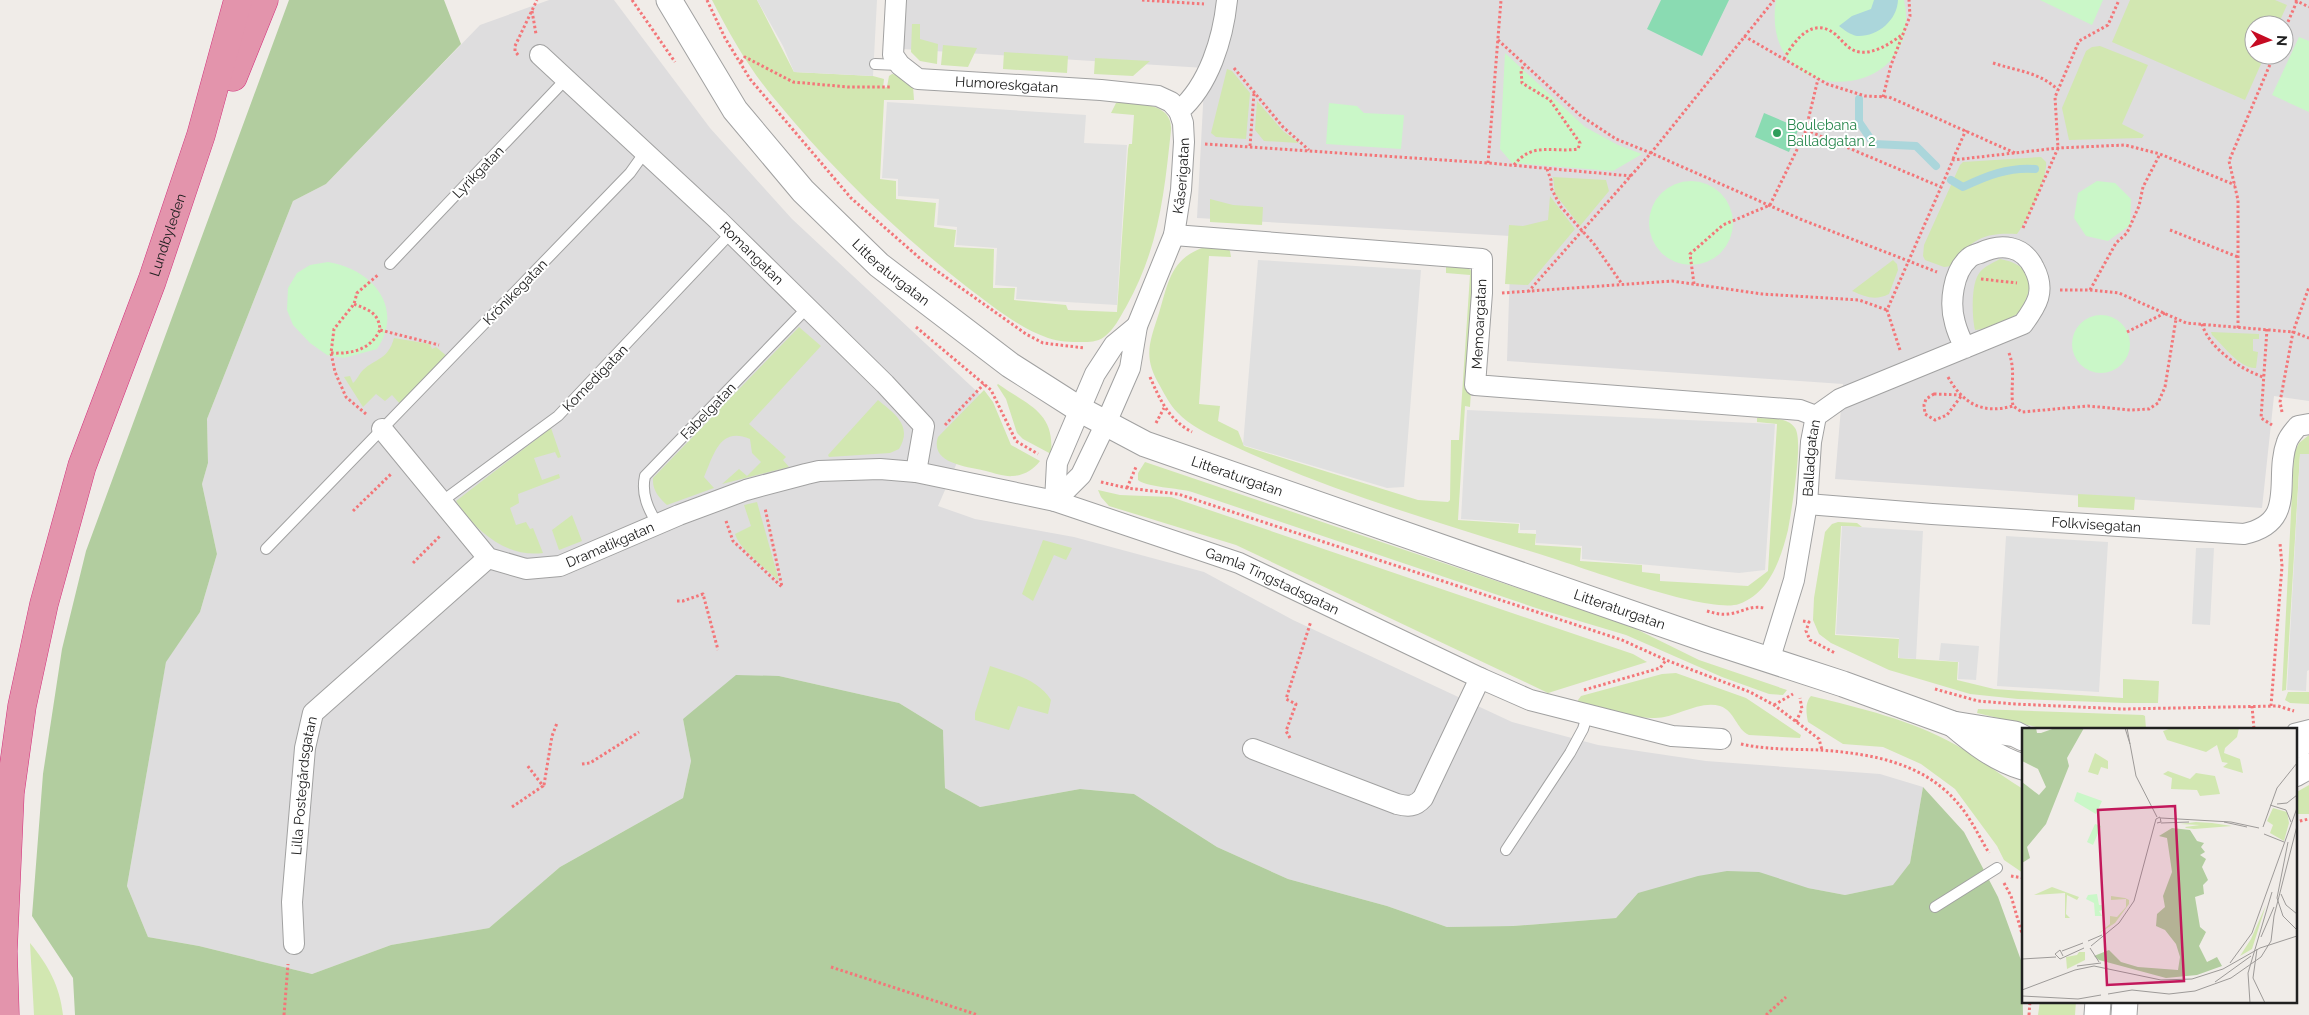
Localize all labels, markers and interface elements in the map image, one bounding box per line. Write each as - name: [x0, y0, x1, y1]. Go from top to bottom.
- north arrow: [2244, 15, 2294, 65]
- text: N: [2274, 35, 2290, 46]
- street label: Humoreskgatan: [955, 73, 1059, 95]
- place label: Boulebana Balladgatan 2: [1787, 117, 1875, 149]
- marker: Boulebana Balladgatan 2: [1771, 127, 1783, 139]
- street label: Kåserigatan: [1169, 137, 1192, 215]
- street label: Lyrikgatan: [449, 143, 507, 201]
- street label: Lundbyleden: [146, 191, 189, 278]
- street label: Romangatan: [717, 218, 787, 288]
- street label: Litteraturgatan: [849, 236, 933, 309]
- street label: Krönikegatan: [480, 256, 550, 328]
- street label: Memoargatan: [1469, 278, 1489, 370]
- street label: Komedigatan: [559, 341, 631, 415]
- street label: Fabelgatan: [677, 379, 739, 443]
- street label: Balladgatan: [1799, 418, 1823, 497]
- street label: Litteraturgatan: [1189, 453, 1285, 499]
- street label: Folkvisegatan: [2051, 514, 2142, 535]
- street label: Dramatikgatan: [563, 519, 657, 571]
- street label: Gamla Tingstadsgatan: [1203, 544, 1342, 618]
- street label: Litteraturgatan: [1572, 586, 1667, 633]
- street label: Lilla Postegårdsgatan: [288, 715, 320, 856]
- inset map: [2022, 728, 2296, 1002]

